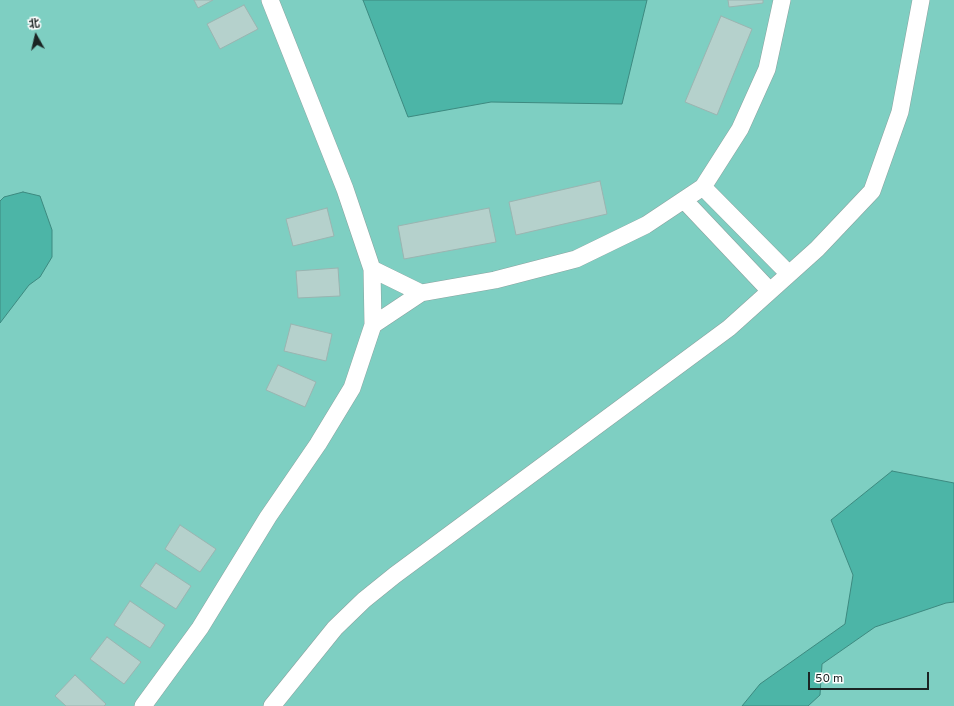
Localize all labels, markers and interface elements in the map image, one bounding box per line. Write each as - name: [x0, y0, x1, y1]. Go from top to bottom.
- north arrow: [16, 16, 56, 56]
- text: 北: [28, 16, 41, 32]
- scale bar: [810, 664, 931, 690]
- text: 50 m: [815, 671, 843, 687]

